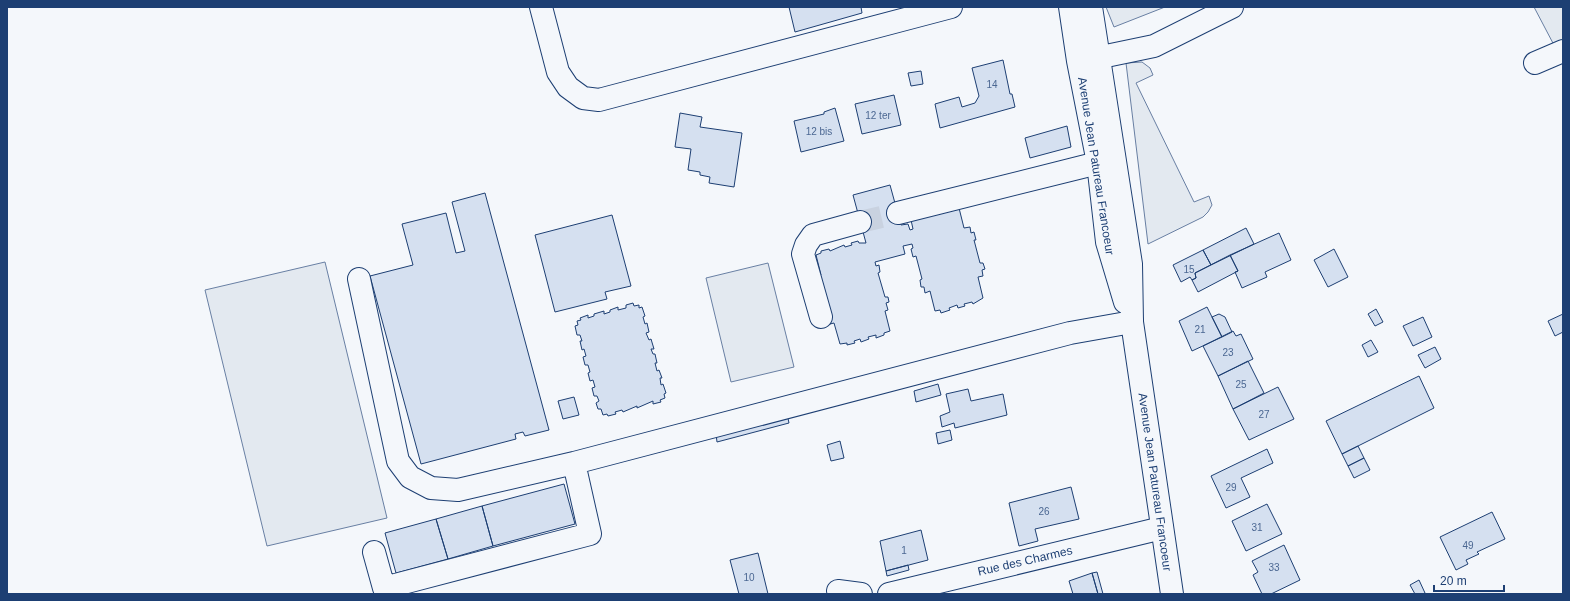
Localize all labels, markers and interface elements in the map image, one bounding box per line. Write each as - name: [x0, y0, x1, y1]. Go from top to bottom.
- street label: Avenue Jean Patureau Francoeur: [1075, 76, 1117, 256]
- house number: 14: [986, 79, 998, 90]
- house number: 12 ter: [865, 110, 891, 121]
- house number: 12 bis: [806, 126, 832, 137]
- house number: 15: [1183, 264, 1195, 275]
- house number: 21: [1194, 324, 1206, 335]
- house number: 23: [1222, 347, 1234, 358]
- house number: 25: [1235, 379, 1247, 390]
- street label: Avenue Jean Patureau Francoeur: [1136, 392, 1174, 572]
- house number: 27: [1258, 409, 1270, 420]
- house number: 29: [1225, 482, 1237, 493]
- house number: 26: [1038, 506, 1050, 517]
- house number: 31: [1251, 522, 1263, 533]
- house number: 49: [1462, 540, 1474, 551]
- street label: Rue des Charmes: [976, 543, 1074, 579]
- house number: 1: [901, 545, 907, 556]
- house number: 33: [1268, 562, 1280, 573]
- scale bar: [1434, 567, 1504, 593]
- house number: 10: [743, 572, 755, 583]
- text: 20 m: [1440, 574, 1467, 588]

